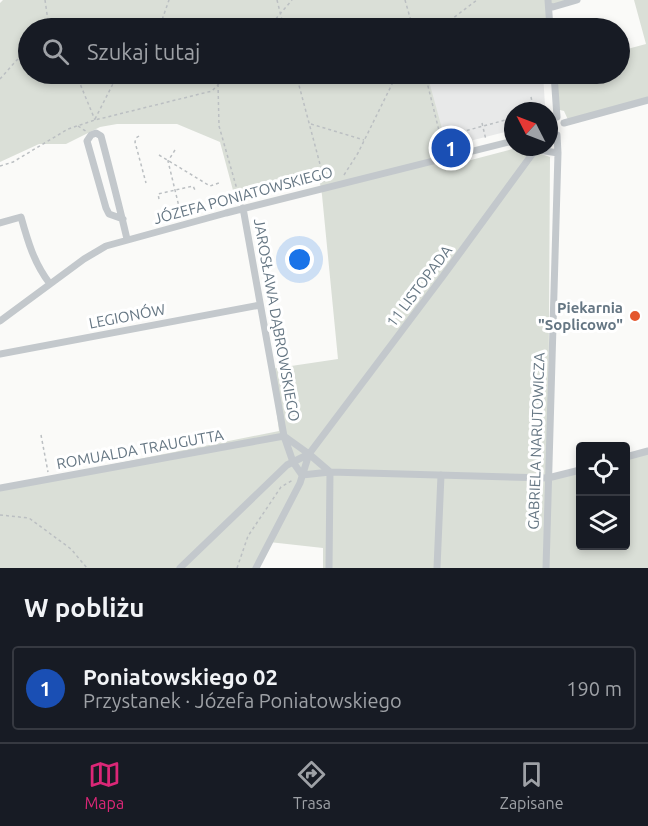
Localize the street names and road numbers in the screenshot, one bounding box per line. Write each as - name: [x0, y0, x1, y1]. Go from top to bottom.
- street label: JÓZEFA PONIATOWSKIEGO: [152, 163, 334, 227]
- street label: JAROSŁAWA DĄBROWSKIEGO: [251, 217, 303, 423]
- street label: 11 LISTOPADA: [383, 242, 455, 330]
- street label: LEGIONÓW: [87, 300, 167, 332]
- street label: GABRIELA NARUTOWICZA: [524, 352, 548, 530]
- street label: ROMUALDA TRAUGUTTA: [55, 426, 225, 472]

